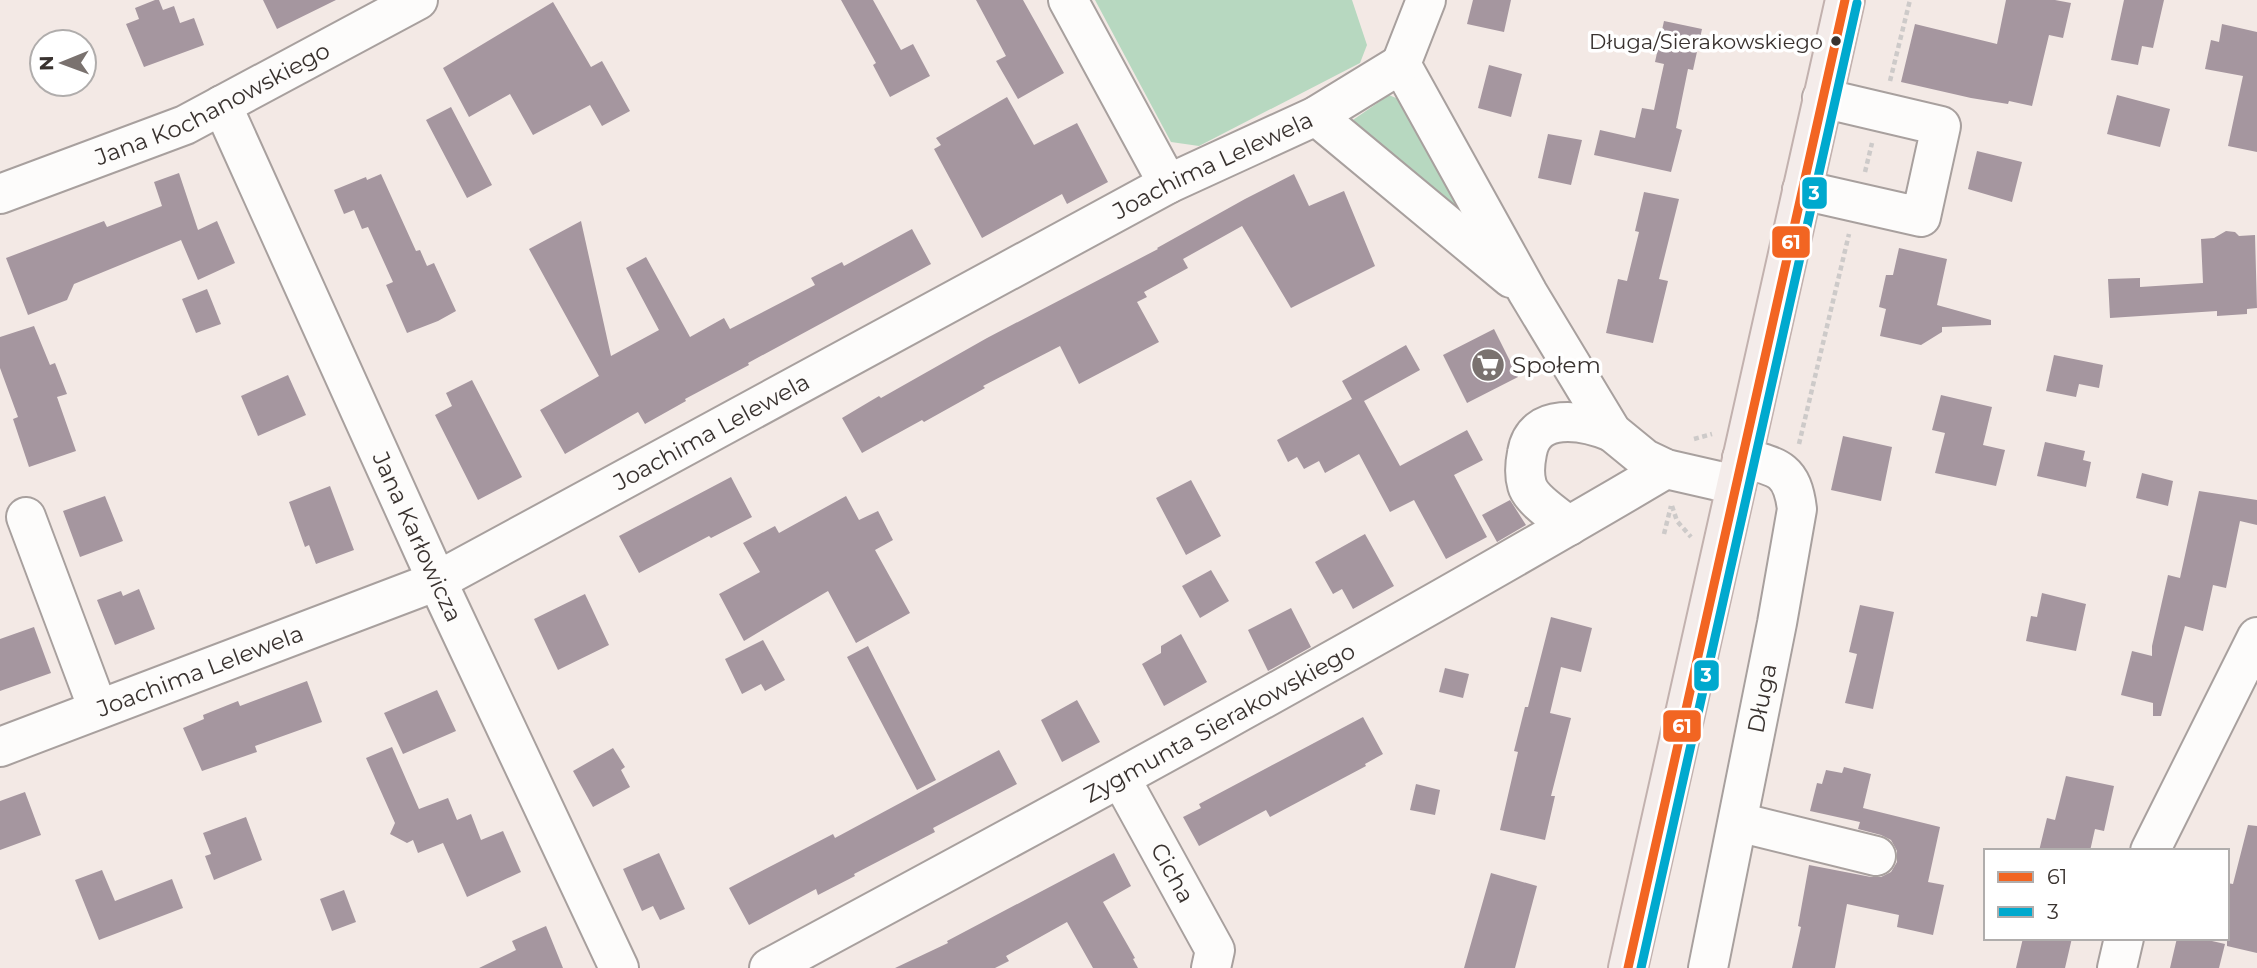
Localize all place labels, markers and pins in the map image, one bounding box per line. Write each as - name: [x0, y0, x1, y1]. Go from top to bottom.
- place label: Długa/Sierakowskiego: [1589, 29, 1823, 54]
- marker: Długa/Sierakowskiego: [1829, 34, 1843, 48]
- supermarket icon: Społem: [1469, 346, 1507, 384]
- place label: Społem: [1512, 351, 1601, 379]

